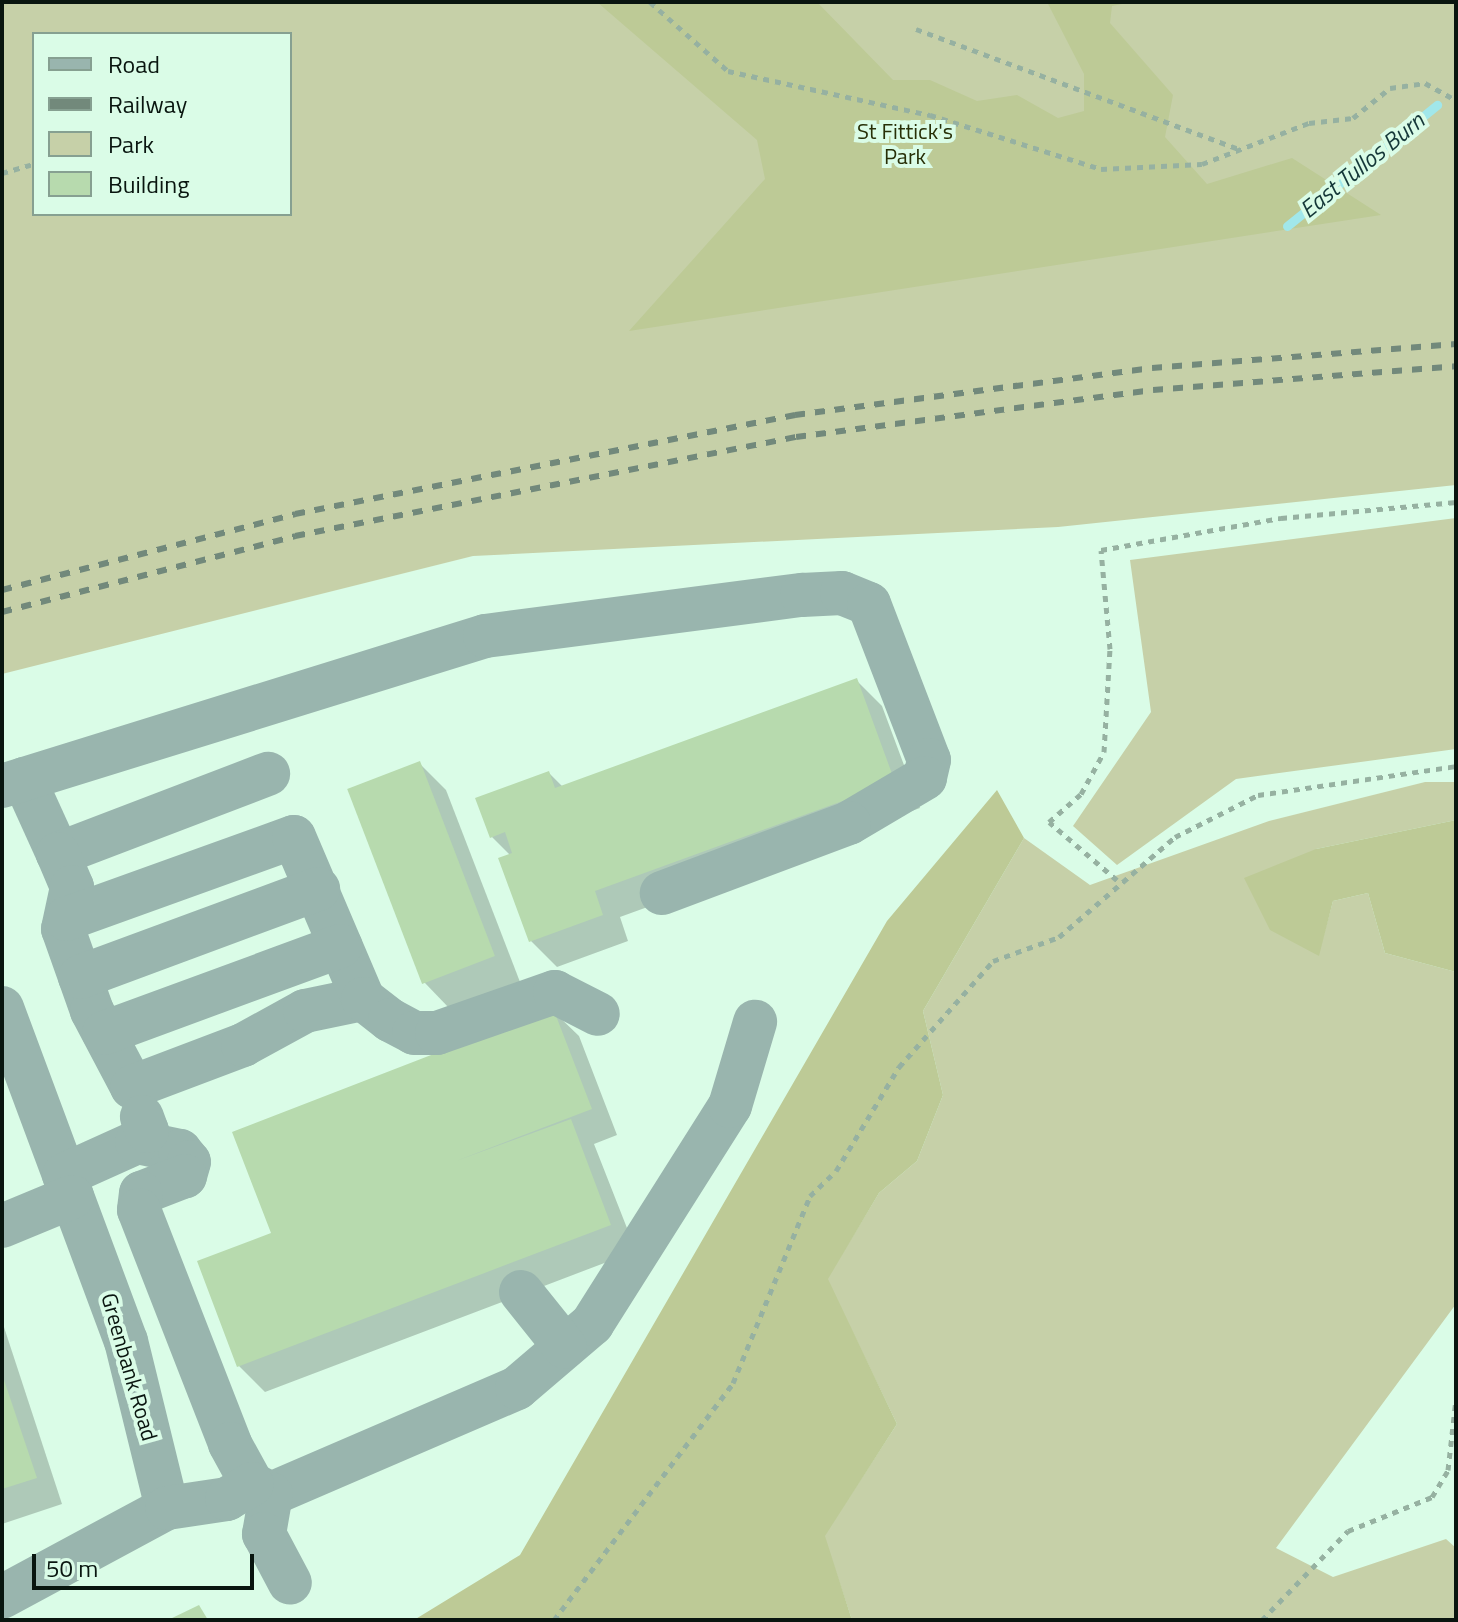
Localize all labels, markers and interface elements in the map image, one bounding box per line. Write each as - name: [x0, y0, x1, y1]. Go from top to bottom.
- legend: [32, 32, 292, 216]
- text: Road: [108, 46, 160, 82]
- text: Railway: [108, 86, 187, 122]
- water label: East Tullos Burn: [1294, 106, 1430, 224]
- park label: St Fittick's Park: [857, 118, 953, 170]
- text: Park: [108, 126, 154, 162]
- text: Building: [108, 166, 190, 202]
- street label: Greenbank Road: [95, 1290, 163, 1444]
- scale bar: [36, 1538, 258, 1588]
- text: 50 m: [46, 1550, 98, 1586]

